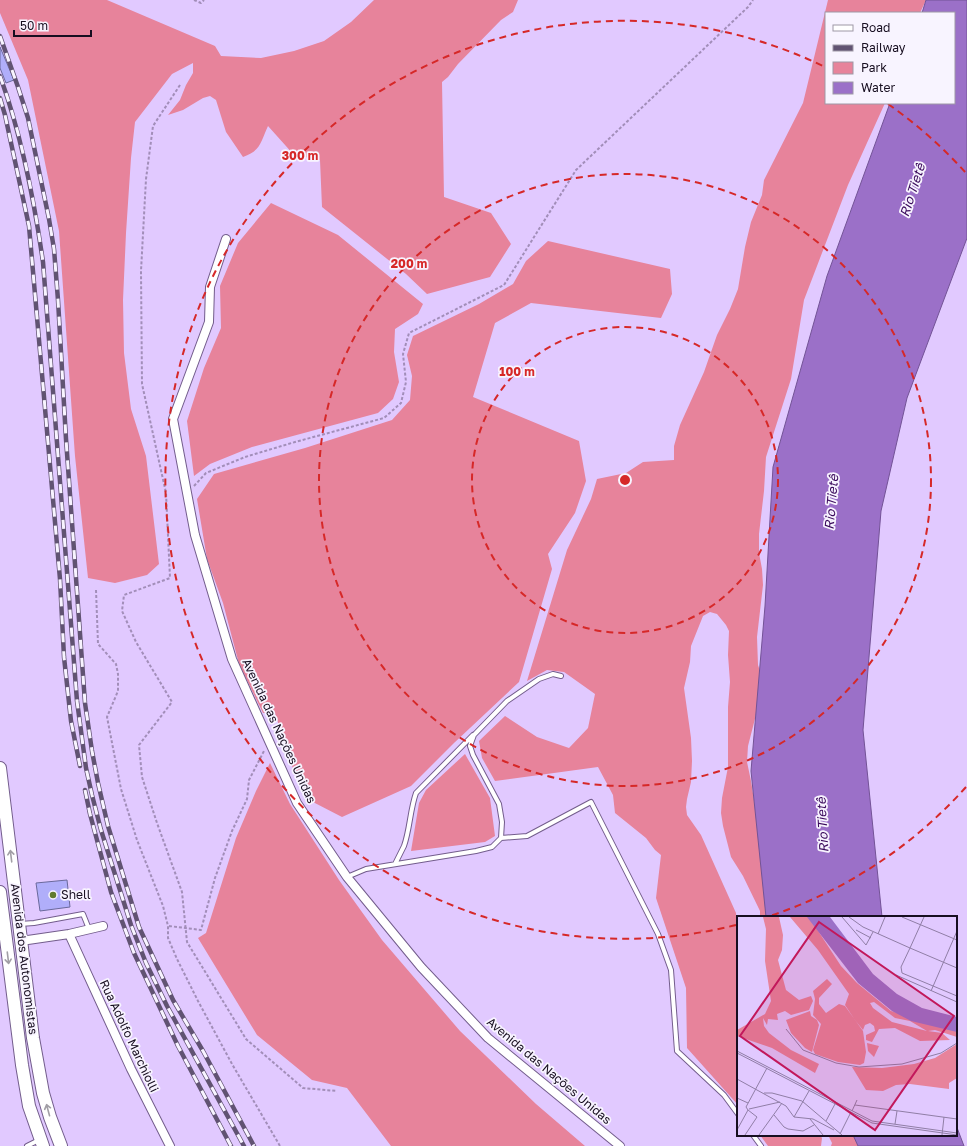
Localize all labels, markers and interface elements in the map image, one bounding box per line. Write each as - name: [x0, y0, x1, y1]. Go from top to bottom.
- scale bar: [14, 12, 91, 38]
- legend: [825, 12, 955, 104]
- text: 50 m: [20, 18, 48, 33]
- text: Road: [861, 20, 890, 35]
- text: Railway: [861, 40, 906, 55]
- text: Park: [861, 60, 887, 75]
- text: Water: [861, 80, 895, 95]
- text: 300 m: [282, 148, 318, 163]
- water label: Rio Tietê: [896, 160, 929, 219]
- text: 200 m: [391, 256, 427, 271]
- text: 100 m: [499, 364, 535, 379]
- water label: Rio Tietê: [821, 472, 842, 530]
- centre of rings: [618, 473, 632, 487]
- street label: Avenida das Nações Unidas: [239, 656, 320, 805]
- water label: Rio Tietê: [812, 796, 831, 853]
- one-way arrow: [7, 850, 15, 863]
- street label: Avenida dos Autonomistas: [8, 882, 41, 1035]
- place label: Shell: [61, 887, 91, 902]
- marker: Shell: [48, 890, 58, 900]
- inset map: [737, 916, 957, 1136]
- one-way arrow: [4, 951, 12, 964]
- street label: Rua Adolfo Marchiolli: [97, 977, 162, 1094]
- street label: Avenida das Nações Unidas: [484, 1014, 615, 1127]
- one-way arrow: [43, 1103, 51, 1116]

